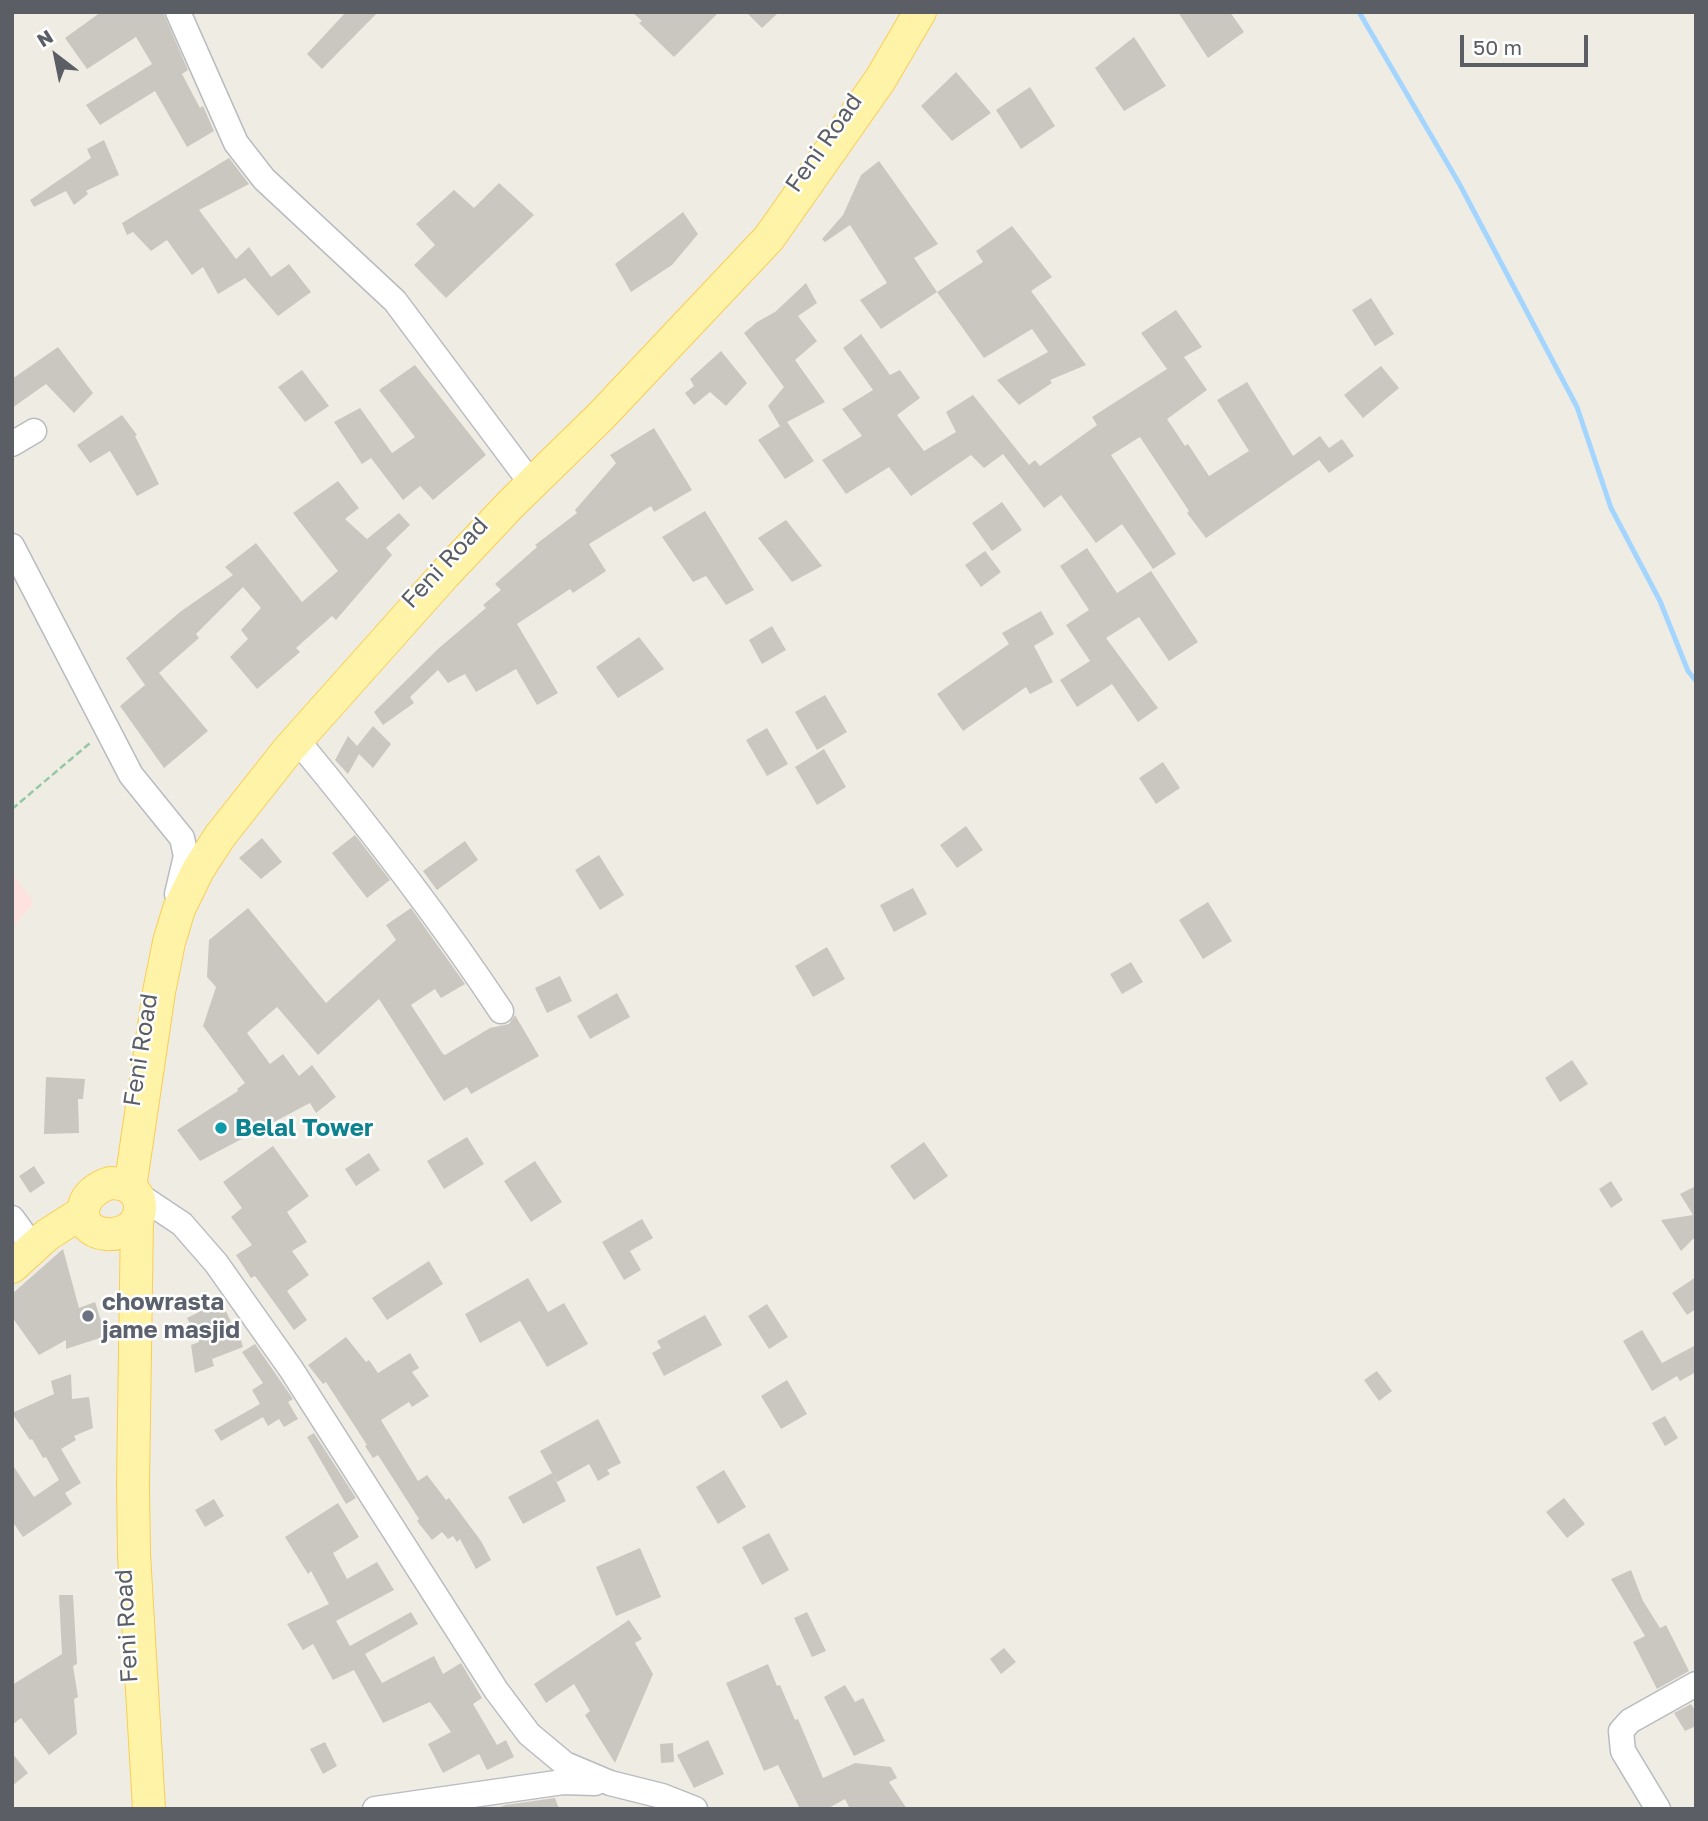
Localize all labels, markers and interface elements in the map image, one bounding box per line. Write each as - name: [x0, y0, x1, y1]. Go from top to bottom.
- north arrow: [21, 21, 91, 91]
- scale bar: [1463, 21, 1591, 65]
- text: N: [32, 24, 57, 51]
- text: 50 m: [1473, 34, 1522, 60]
- street label: Feni Road: [780, 88, 868, 198]
- street label: Feni Road: [396, 512, 494, 614]
- street label: Feni Road: [118, 991, 164, 1109]
- place label: Belal Tower: [235, 1114, 373, 1142]
- marker: Belal Tower: [213, 1120, 229, 1136]
- place label: chowrasta jame masjid: [102, 1288, 240, 1344]
- marker: chowrasta jame masjid: [80, 1308, 96, 1324]
- street label: Feni Road: [110, 1568, 144, 1684]

